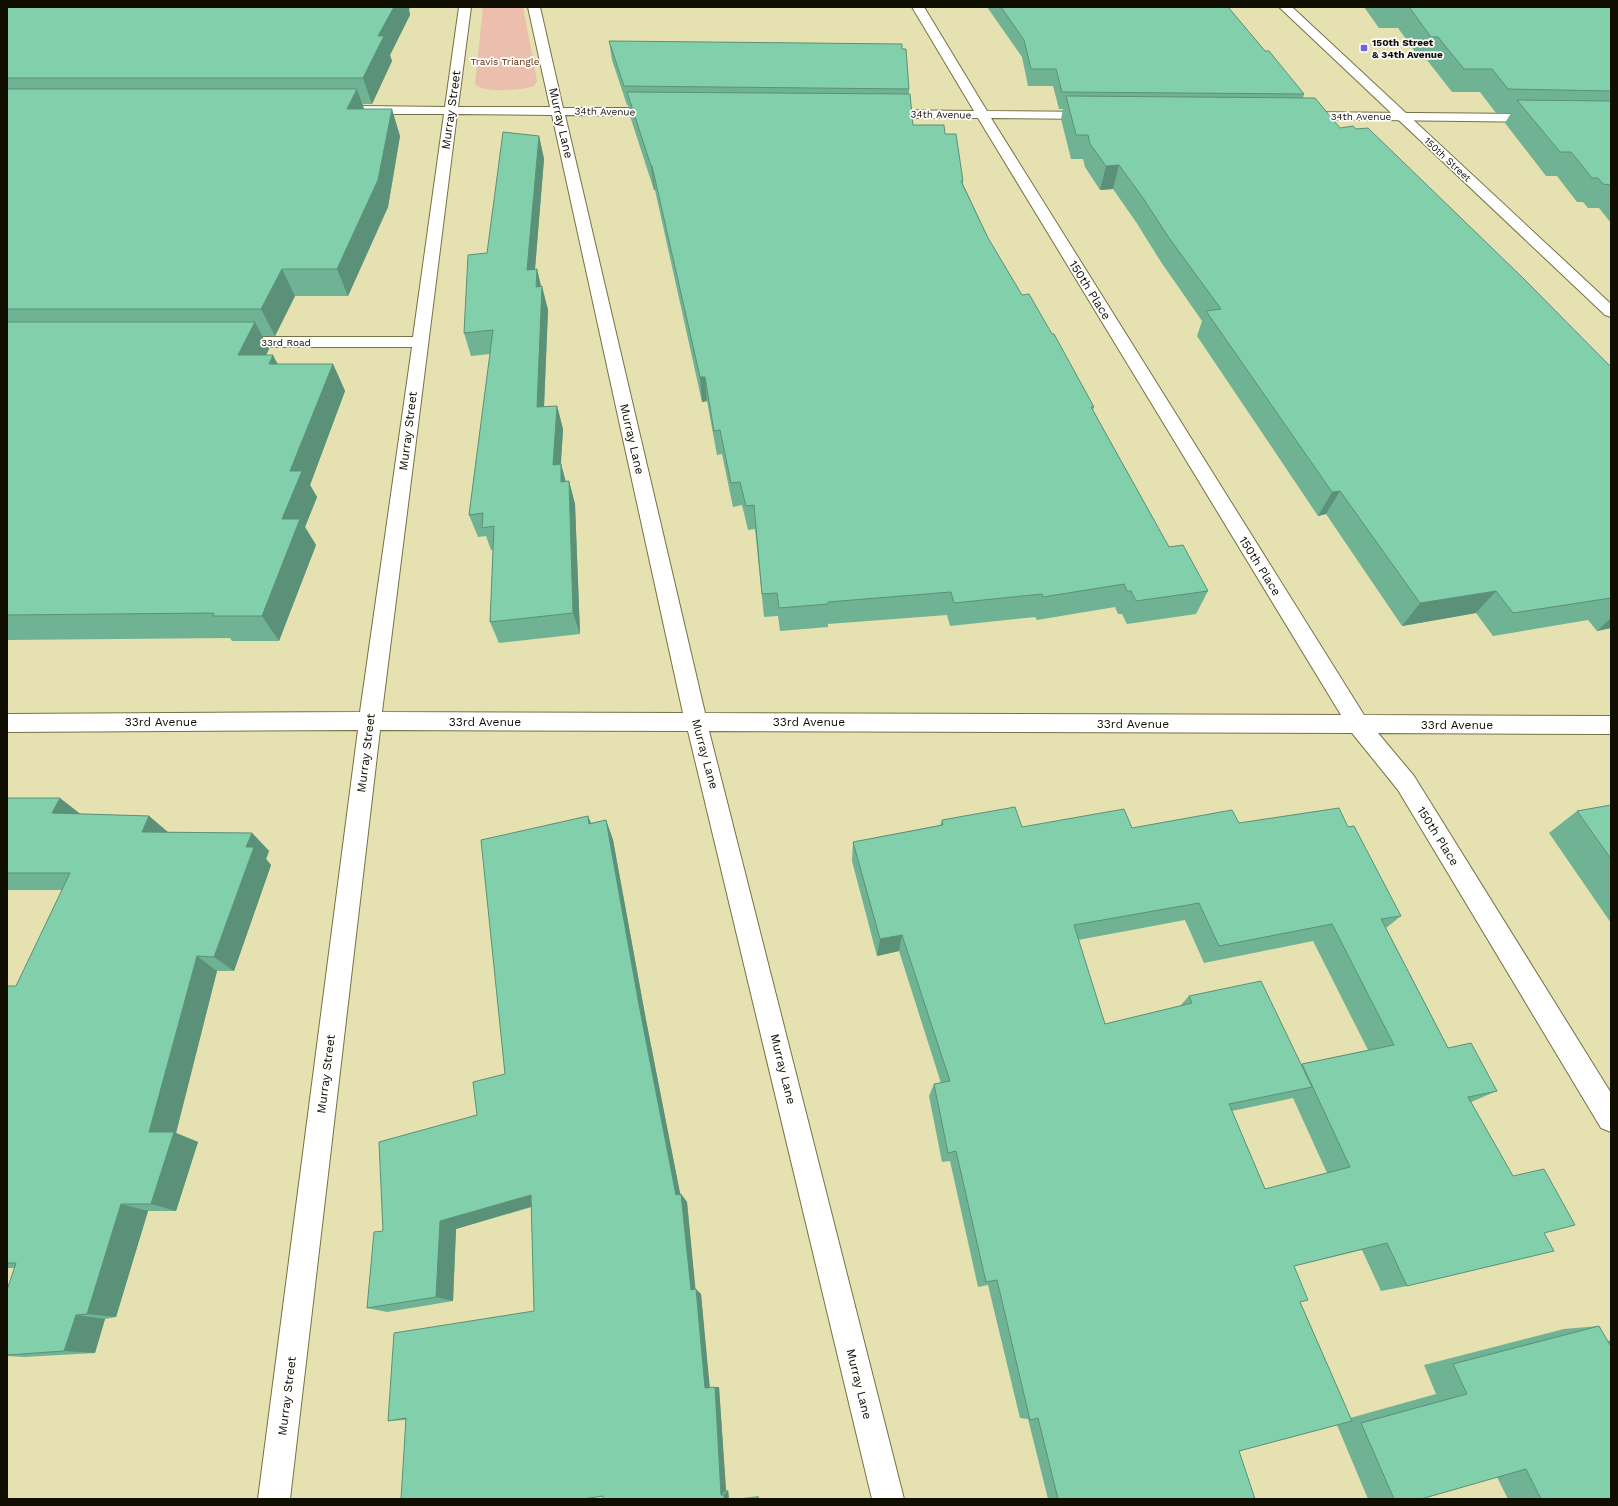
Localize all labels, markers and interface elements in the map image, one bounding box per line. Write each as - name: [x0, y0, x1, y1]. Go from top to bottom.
- place label: 150th Street & 34th Avenue: [1372, 37, 1443, 60]
- marker: 150th Street & 34th Avenue: [1359, 43, 1369, 53]
- park label: Travis Triangle: [470, 56, 540, 67]
- street label: Murray Street: [439, 70, 463, 150]
- street label: Murray Lane: [546, 86, 576, 160]
- street label: 34th Avenue: [575, 105, 636, 118]
- street label: 34th Avenue: [911, 108, 972, 121]
- street label: 34th Avenue: [1331, 111, 1392, 122]
- street label: 150th Street: [1422, 135, 1474, 184]
- street label: 150th Place: [1066, 258, 1114, 322]
- street label: 33rd Road: [261, 337, 311, 348]
- street label: Murray Street: [396, 391, 420, 471]
- street label: Murray Lane: [617, 402, 647, 476]
- street label: 150th Place: [1236, 534, 1284, 598]
- street label: Murray Street: [354, 713, 378, 793]
- street label: 33rd Avenue: [125, 715, 197, 729]
- street label: 33rd Avenue: [449, 715, 521, 729]
- street label: 33rd Avenue: [773, 715, 845, 729]
- street label: Murray Lane: [689, 717, 721, 791]
- street label: 33rd Avenue: [1097, 717, 1169, 731]
- street label: 33rd Avenue: [1421, 718, 1493, 732]
- street label: 150th Place: [1414, 804, 1462, 868]
- street label: Murray Lane: [768, 1032, 799, 1106]
- street label: Murray Street: [314, 1034, 338, 1114]
- street label: Murray Lane: [844, 1347, 875, 1421]
- street label: Murray Street: [275, 1356, 299, 1436]

